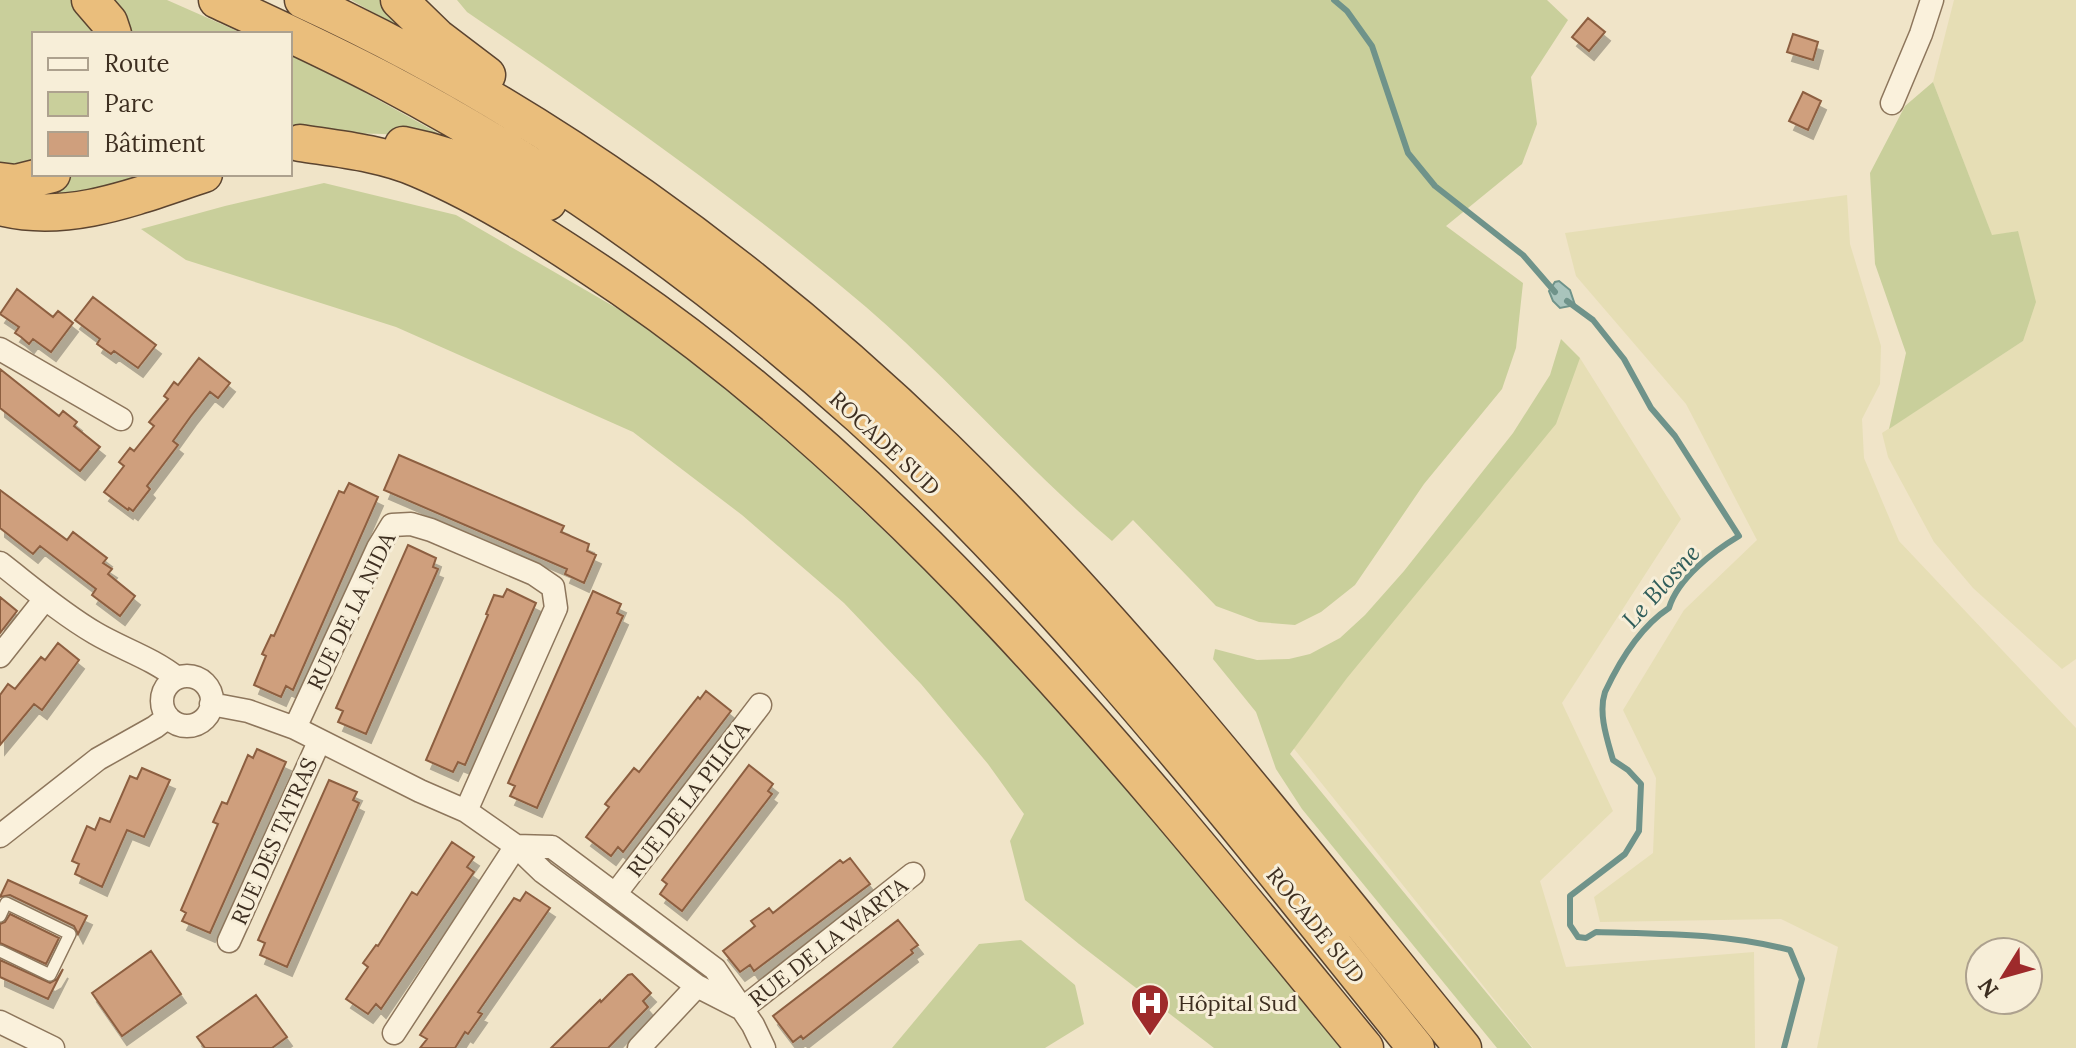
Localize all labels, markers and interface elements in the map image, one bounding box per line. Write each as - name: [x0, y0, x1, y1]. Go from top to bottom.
- legend: [32, 32, 292, 176]
- text: Route: [104, 48, 170, 79]
- text: Parc: [104, 88, 154, 119]
- text: Bâtiment: [104, 128, 206, 159]
- street label: ROCADE SUD: [824, 385, 946, 501]
- street label: RUE DE LA NIDA: [301, 526, 402, 694]
- water label: Le Blosne: [1615, 538, 1707, 634]
- street label: RUE DE LA PILICA: [620, 715, 756, 882]
- street label: RUE DES TATRAS: [225, 753, 323, 929]
- street label: ROCADE SUD: [1261, 861, 1371, 989]
- street label: RUE DE LA WARTA: [743, 871, 914, 1013]
- north arrow: [1964, 936, 2044, 1016]
- text: N: [1972, 973, 2004, 1003]
- hospital icon: Hôpital Sud: [1129, 982, 1171, 1037]
- place label: Hôpital Sud: [1178, 989, 1297, 1017]

